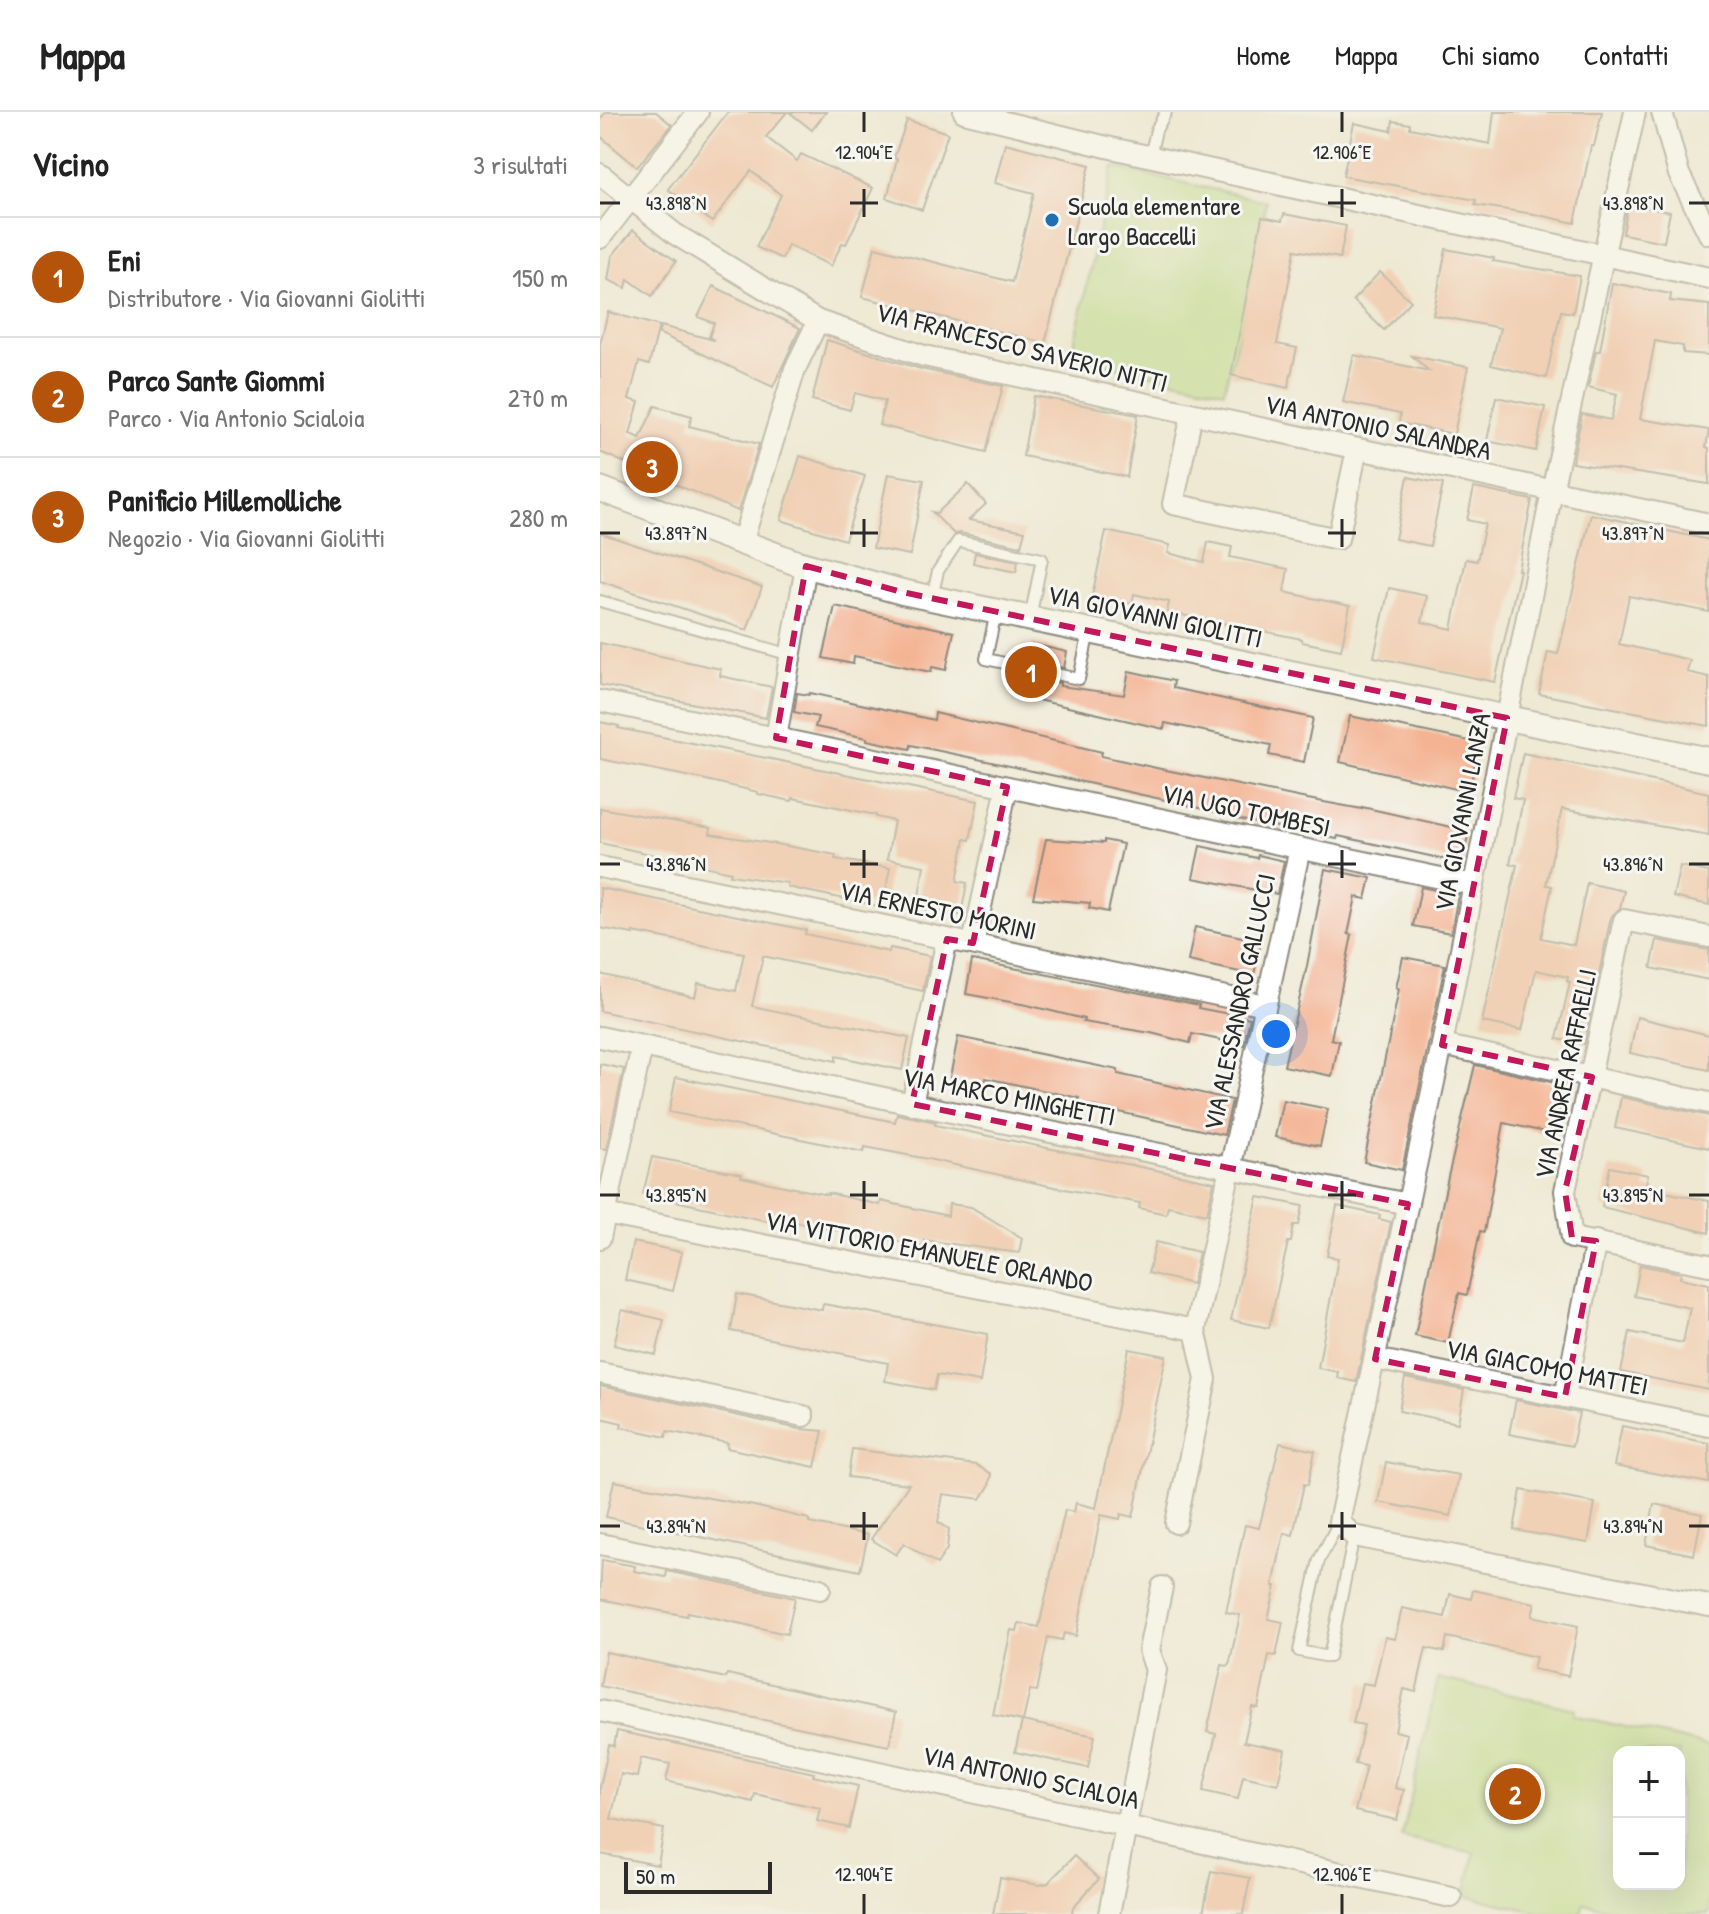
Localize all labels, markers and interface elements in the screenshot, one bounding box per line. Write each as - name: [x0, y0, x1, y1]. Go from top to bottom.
- text: Mappa: [40, 29, 125, 81]
- text: Home: [1236, 36, 1291, 74]
- text: Mappa: [1335, 36, 1397, 74]
- text: Chi siamo: [1441, 36, 1540, 74]
- text: Contatti: [1584, 36, 1669, 74]
- text: 12.904°E: [835, 138, 893, 165]
- text: 12.906°E: [1313, 138, 1371, 165]
- text: Vicino: [32, 141, 109, 187]
- text: 3 risultati: [473, 147, 568, 182]
- place label: Scuola elementare Largo Baccelli: [1068, 188, 1241, 253]
- text: 43.898°N: [646, 189, 706, 216]
- text: 43.898°N: [1603, 189, 1663, 216]
- marker: Scuola elementare Largo Baccelli: [1043, 211, 1061, 229]
- text: Eni: [108, 240, 142, 280]
- text: 1: [53, 260, 63, 295]
- text: 150 m: [512, 260, 568, 295]
- text: Distributore · Via Giovanni Giolitti: [108, 280, 426, 315]
- street label: VIA FRANCESCO SAVERIO NITTI: [873, 294, 1171, 400]
- text: Parco Sante Giommi: [108, 360, 325, 400]
- text: 2: [52, 380, 64, 415]
- text: 270 m: [508, 380, 568, 415]
- street label: VIA ANTONIO SALANDRA: [1262, 386, 1495, 468]
- text: Parco · Via Antonio Scialoia: [108, 400, 364, 435]
- pin: 3: [626, 437, 678, 497]
- text: Panificio Millemolliche: [108, 480, 342, 520]
- text: 3: [52, 500, 64, 535]
- text: 280 m: [509, 500, 568, 535]
- text: 43.897°N: [645, 519, 707, 546]
- text: 43.897°N: [1602, 519, 1664, 546]
- text: Negozio · Via Giovanni Giolitti: [108, 520, 385, 555]
- street label: VIA GIOVANNI GIOLITTI: [1044, 576, 1266, 656]
- pin: 1: [1005, 642, 1057, 702]
- street label: VIA GIOVANNI LANZA: [1426, 709, 1498, 914]
- street label: VIA UGO TOMBESI: [1159, 775, 1333, 845]
- text: 43.896°N: [646, 850, 706, 877]
- text: 43.896°N: [1603, 850, 1663, 877]
- street label: VIA ALESSANDRO GALLUCCI: [1195, 870, 1283, 1134]
- street label: VIA ERNESTO MORINI: [836, 872, 1040, 948]
- street label: VIA ANDREA RAFFAELLI: [1526, 966, 1604, 1182]
- your location: [1256, 1014, 1296, 1054]
- street label: VIA MARCO MINGHETTI: [900, 1058, 1118, 1134]
- text: 43.895°N: [646, 1181, 706, 1208]
- text: 43.895°N: [1603, 1181, 1663, 1208]
- street label: VIA VITTORIO EMANUELE ORLANDO: [762, 1202, 1096, 1300]
- street label: VIA GIACOMO MATTEI: [1443, 1330, 1651, 1404]
- text: 43.894°N: [646, 1512, 706, 1539]
- text: 43.894°N: [1603, 1512, 1663, 1539]
- street label: VIA ANTONIO SCIALOIA: [919, 1737, 1143, 1817]
- map controls: [1613, 1746, 1685, 1890]
- button: +: [1613, 1746, 1685, 1818]
- pin: 2: [1489, 1764, 1541, 1824]
- button: −: [1613, 1818, 1685, 1890]
- scale bar: [624, 1858, 772, 1894]
- text: 12.904°E: [835, 1860, 893, 1887]
- text: 12.906°E: [1313, 1860, 1371, 1887]
- text: 50 m: [636, 1861, 675, 1891]

